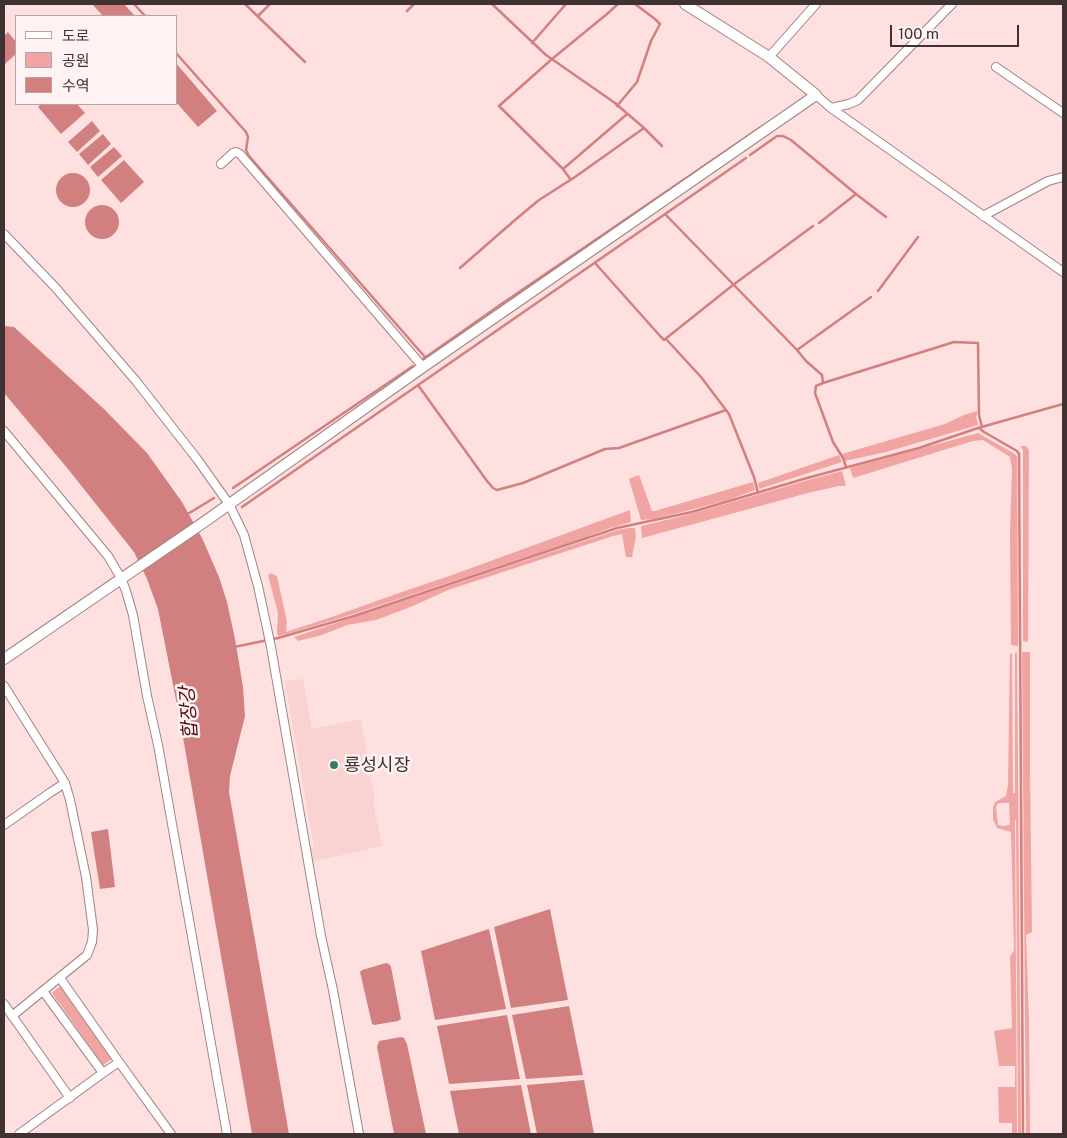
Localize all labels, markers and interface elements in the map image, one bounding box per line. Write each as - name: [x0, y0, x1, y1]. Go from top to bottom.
- legend: [15, 15, 178, 105]
- scale bar: [892, 15, 1021, 47]
- text: 100 m: [898, 25, 939, 42]
- text: 도로: [62, 27, 90, 44]
- text: 공원: [62, 52, 90, 69]
- text: 수역: [62, 77, 90, 94]
- water label: 합장강: [176, 686, 202, 740]
- place label: 룡성시장: [344, 754, 410, 776]
- marker: 룡성시장: [328, 759, 340, 771]

